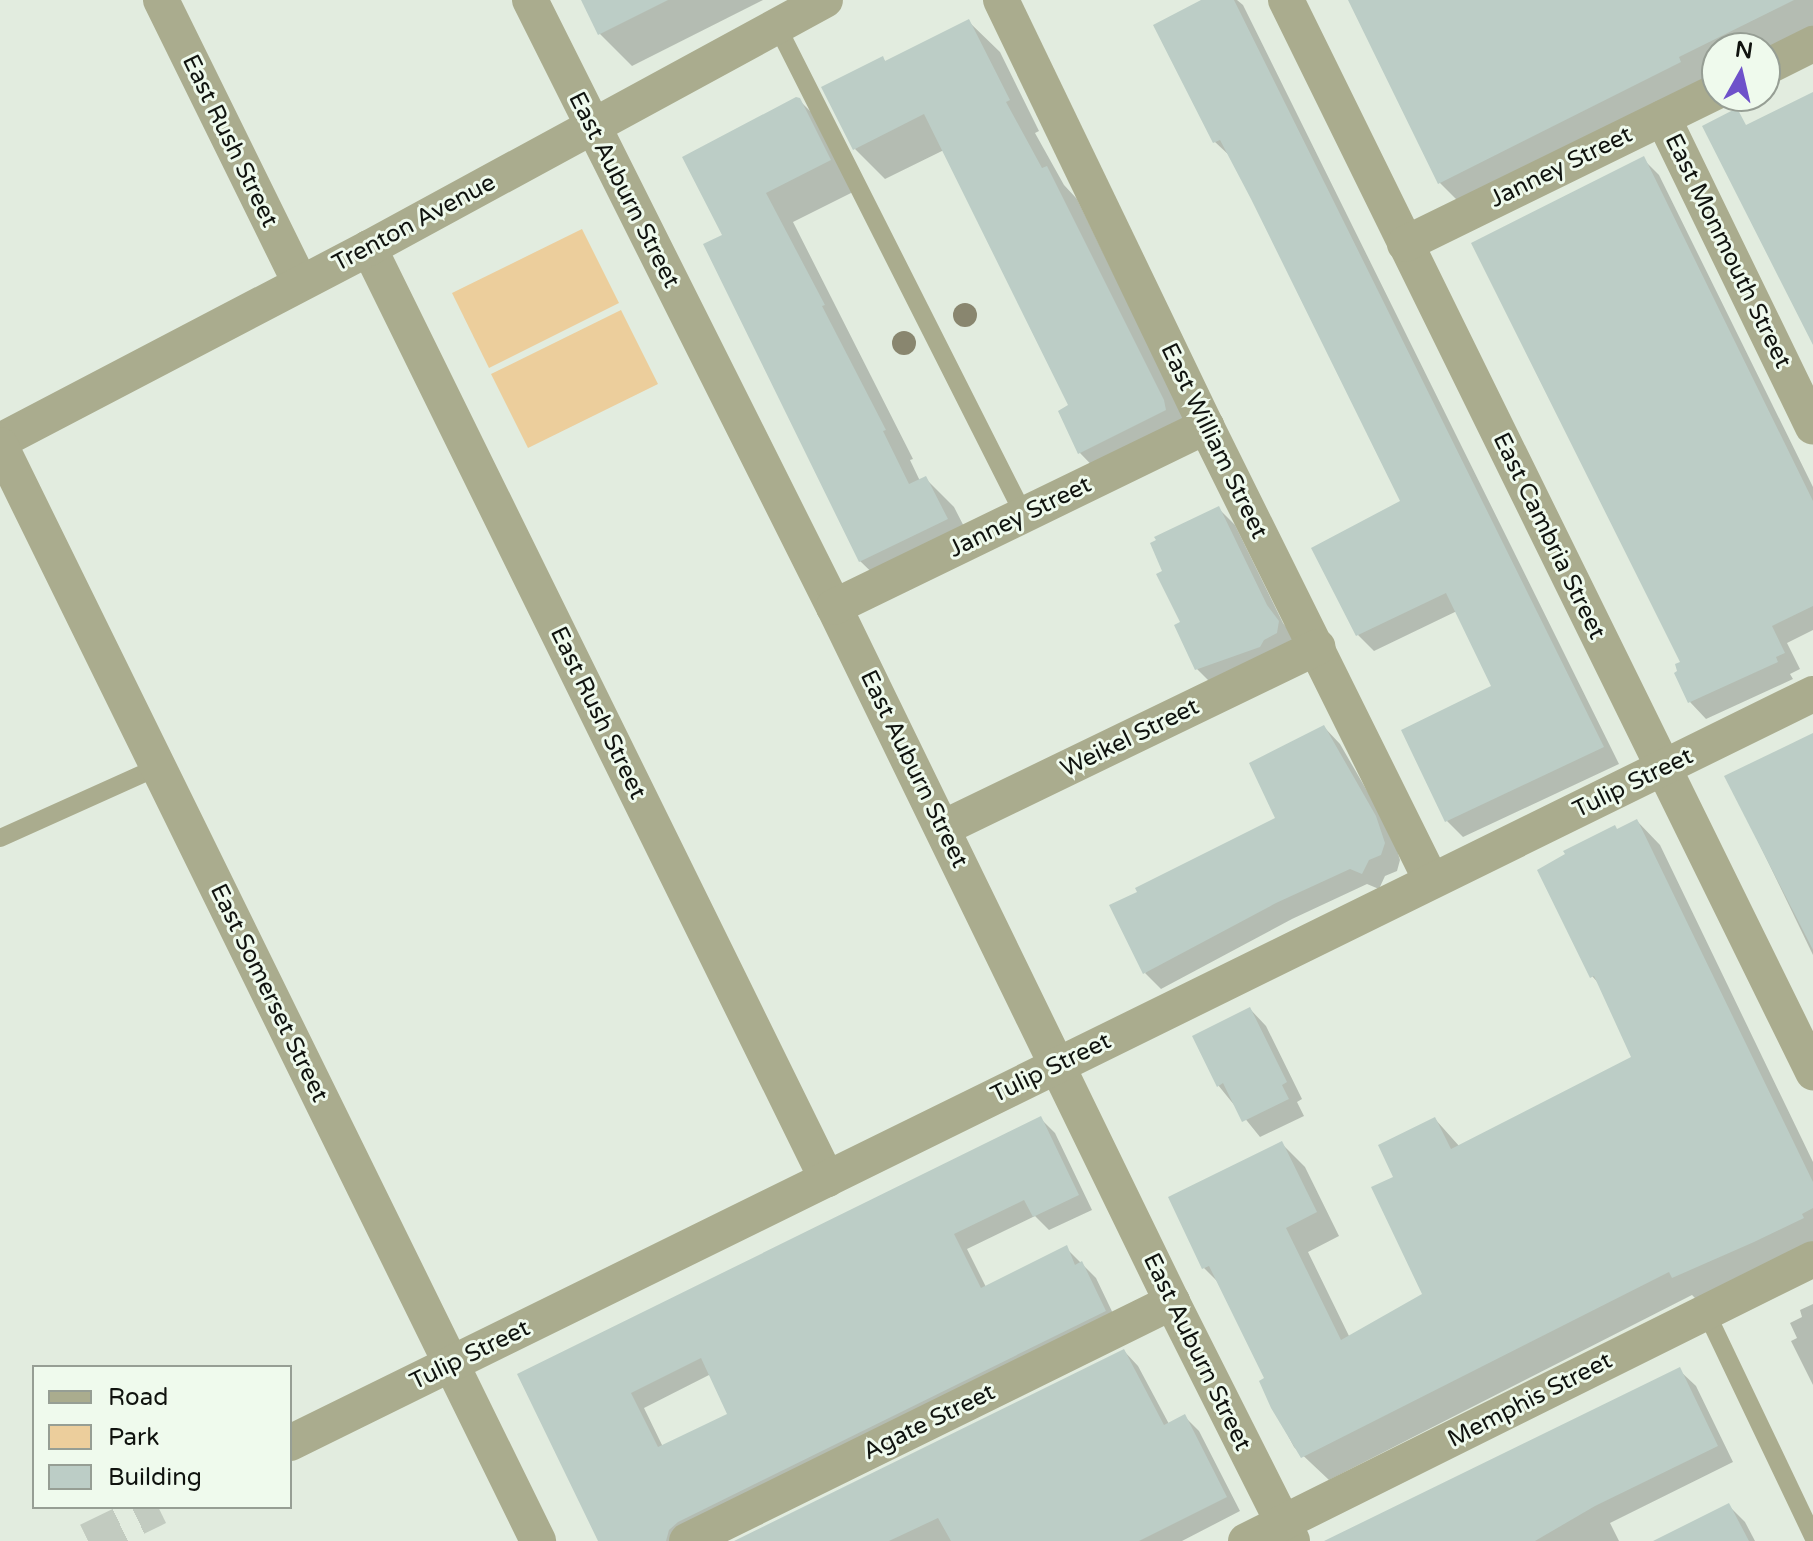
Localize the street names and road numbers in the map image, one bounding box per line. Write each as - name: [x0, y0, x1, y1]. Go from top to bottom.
- street label: East Rush Street: [176, 50, 284, 232]
- street label: East Auburn Street: [562, 87, 686, 293]
- street label: Janney Street: [1485, 120, 1637, 214]
- street label: East Monmouth Street: [1659, 129, 1797, 373]
- street label: Trenton Avenue: [328, 168, 500, 278]
- street label: East William Street: [1154, 339, 1274, 543]
- street label: East Cambria Street: [1486, 428, 1612, 644]
- street label: Janney Street: [944, 470, 1096, 564]
- street label: East Rush Street: [544, 622, 652, 804]
- street label: East Auburn Street: [854, 666, 974, 872]
- street label: Weikel Street: [1056, 692, 1204, 784]
- street label: Tulip Street: [1568, 742, 1698, 824]
- street label: East Somerset Street: [204, 879, 334, 1107]
- street label: Tulip Street: [986, 1027, 1116, 1109]
- street label: East Auburn Street: [1137, 1249, 1257, 1455]
- street label: Tulip Street: [405, 1314, 535, 1396]
- street label: Memphis Street: [1443, 1346, 1617, 1454]
- street label: Agate Street: [858, 1378, 1000, 1466]

